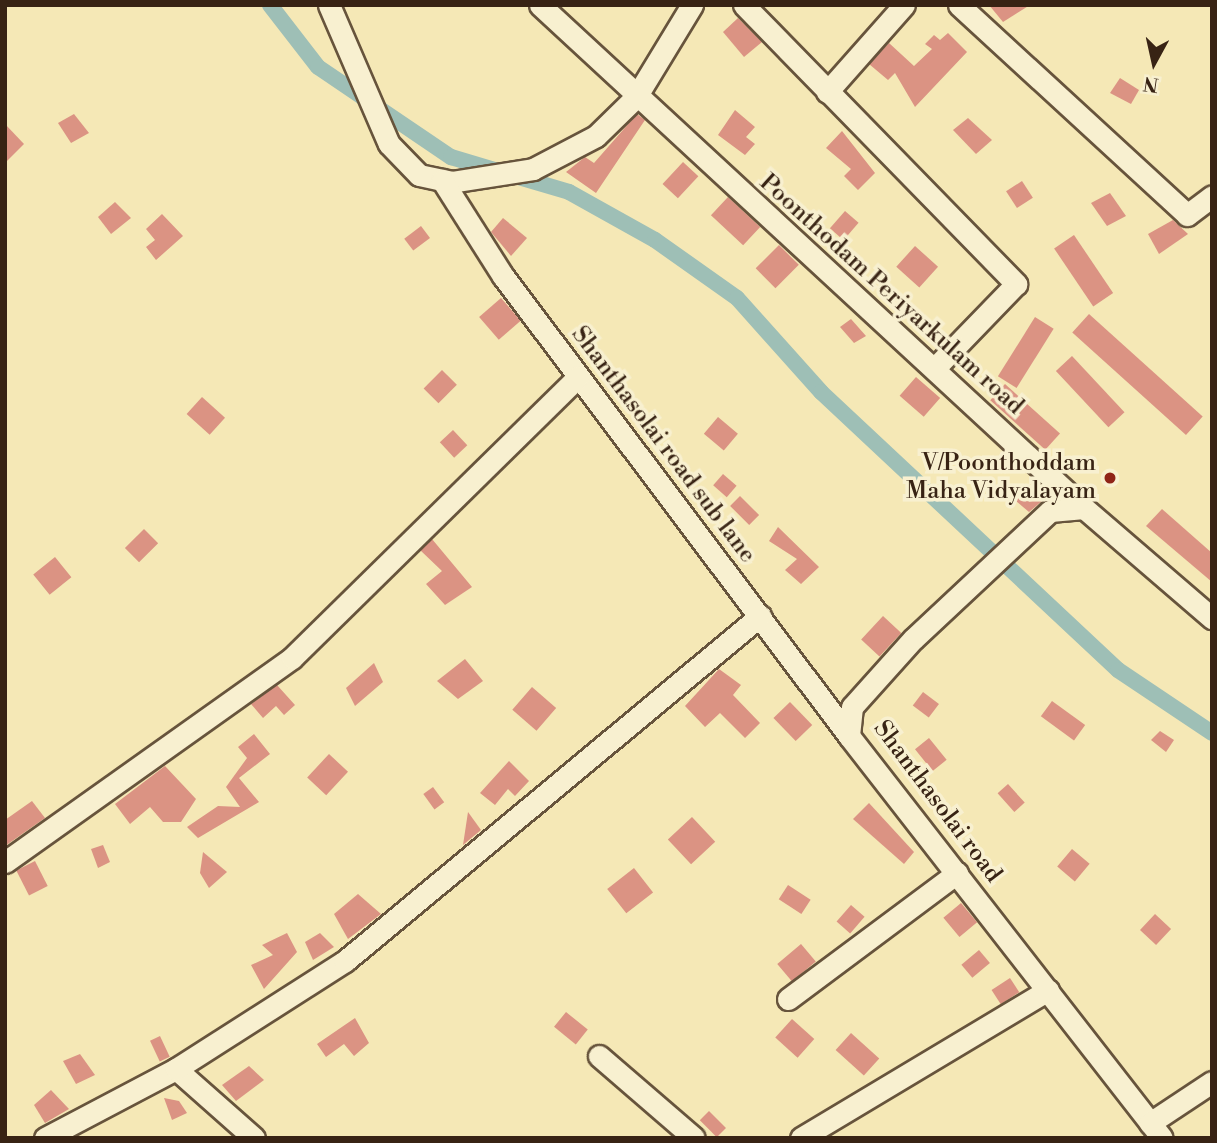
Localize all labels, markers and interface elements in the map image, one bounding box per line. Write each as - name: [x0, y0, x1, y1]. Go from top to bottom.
- north arrow: [1119, 28, 1189, 98]
- text: N: [1142, 71, 1160, 97]
- street label: Poonthodam Periyarkulam road: [753, 169, 1029, 421]
- street label: Shanthasolai road sub lane: [565, 321, 761, 569]
- place label: V/Poonthoddam Maha Vidyalayam: [906, 450, 1096, 506]
- marker: V/Poonthoddam Maha Vidyalayam: [1102, 470, 1118, 486]
- street label: Shanthasolai road: [867, 715, 1007, 889]

